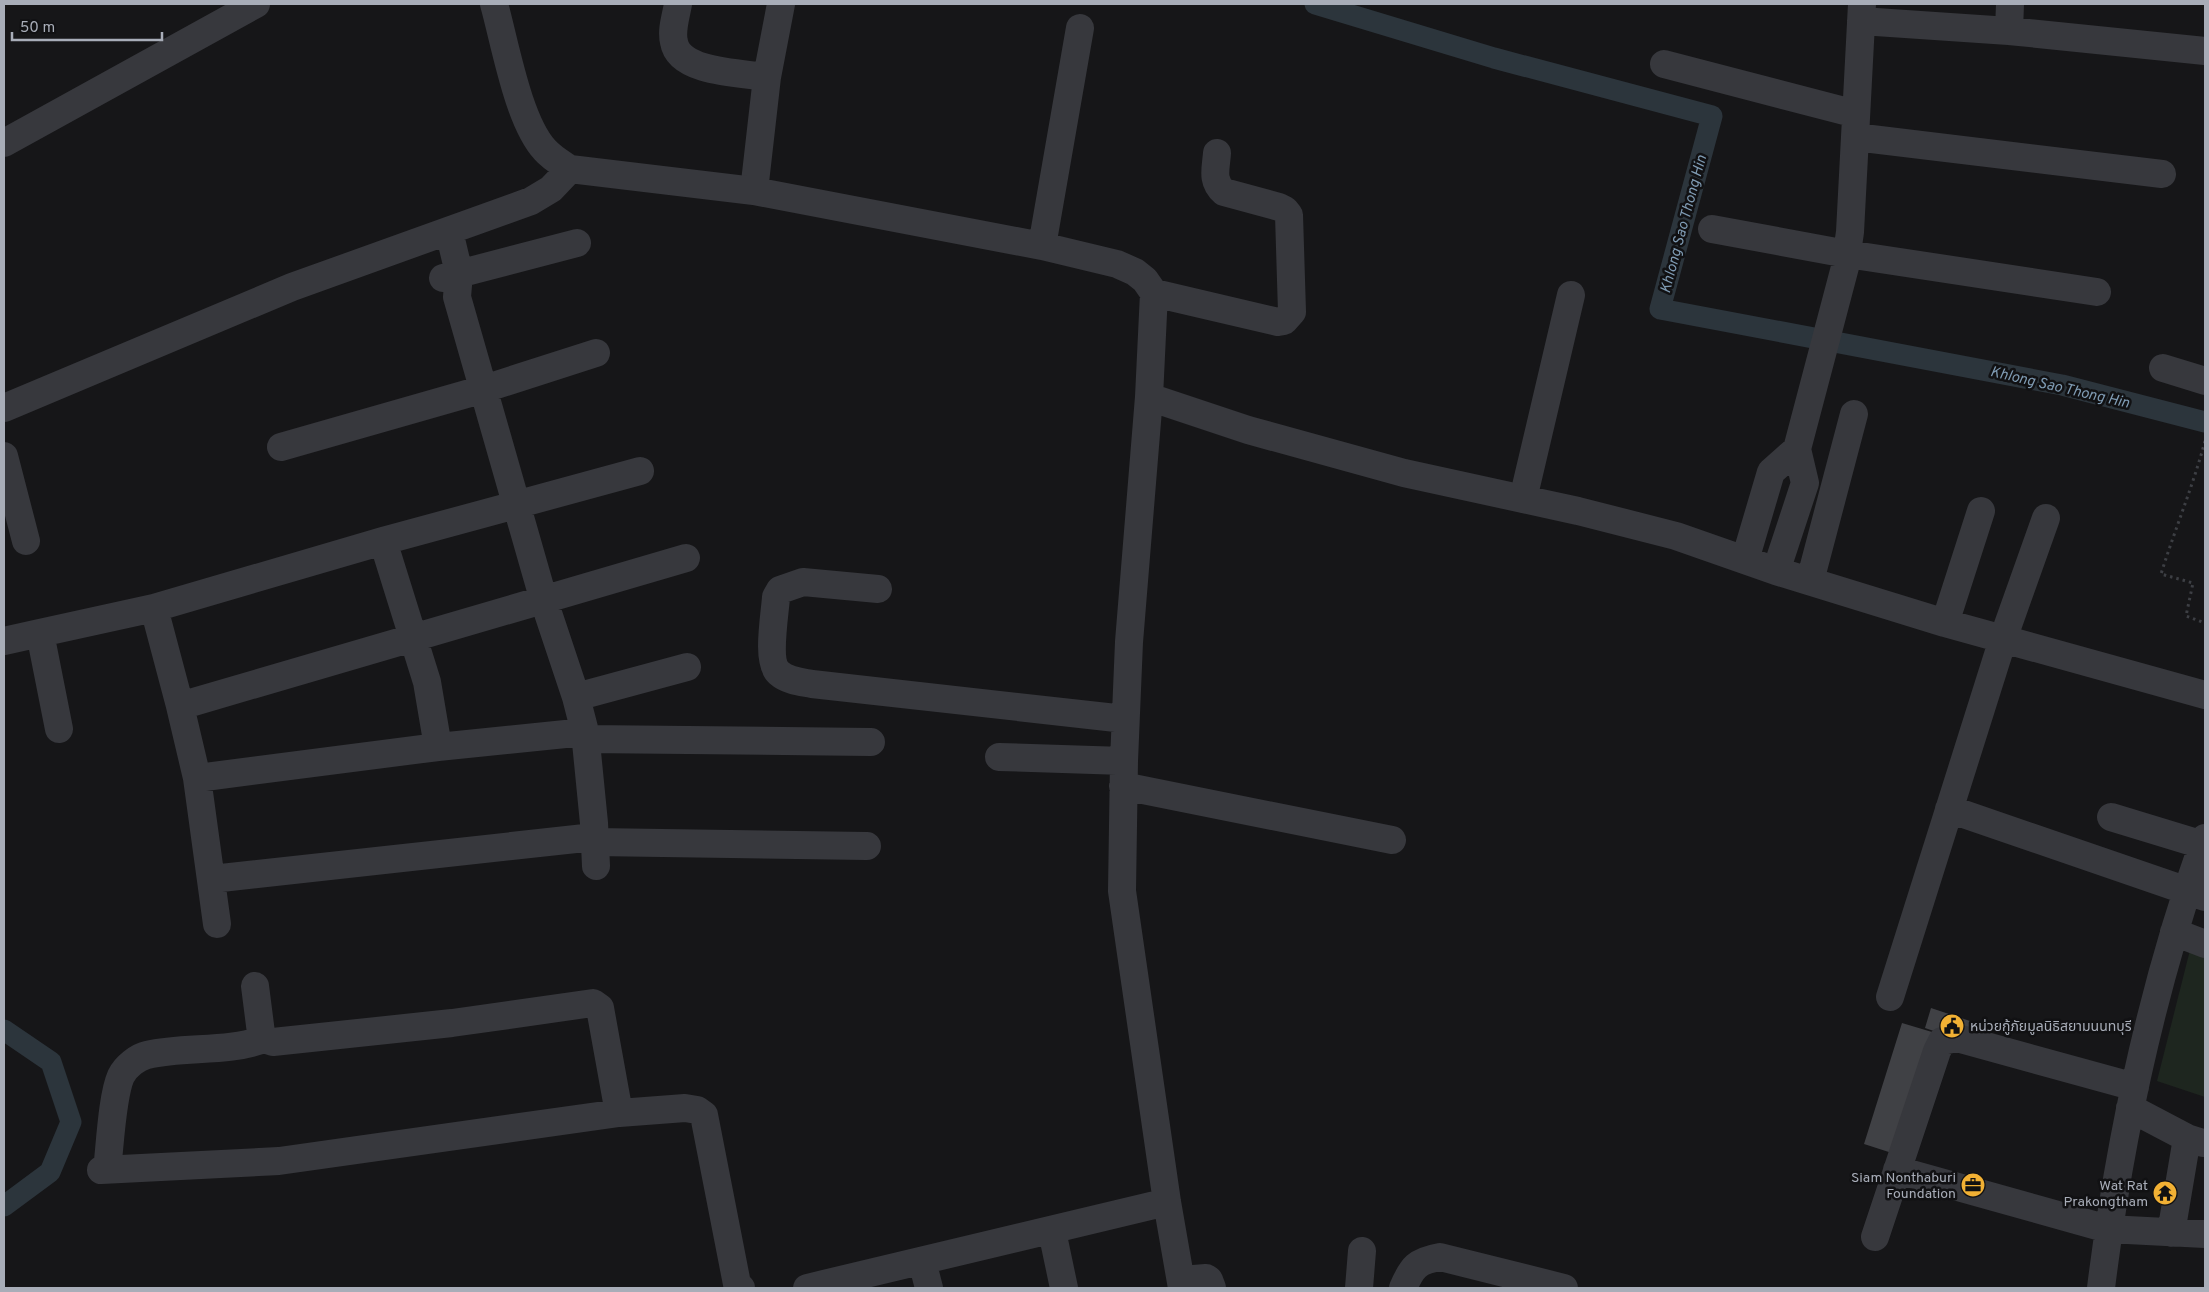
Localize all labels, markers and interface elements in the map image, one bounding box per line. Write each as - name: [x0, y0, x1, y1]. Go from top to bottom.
- scale bar: [12, 10, 162, 42]
- text: 50 m: [20, 19, 55, 38]
- water label: Khlong Sao Thong Hin: [1657, 153, 1712, 296]
- water label: Khlong Sao Thong Hin: [1988, 363, 2131, 414]
- public building icon: หน่วยกู้ภัยมูลนิธิสยามนนทบุรี: [1939, 1013, 1965, 1039]
- place label: หน่วยกู้ภัยมูลนิธิสยามนนทบุรี: [1970, 1018, 2132, 1036]
- place label: Siam Nonthaburi Foundation: [1851, 1170, 1956, 1203]
- office icon: Siam Nonthaburi Foundation: [1960, 1172, 1986, 1198]
- place label: Wat Rat Prakongtham: [2064, 1178, 2148, 1211]
- temple icon: Wat Rat Prakongtham: [2152, 1180, 2178, 1206]

